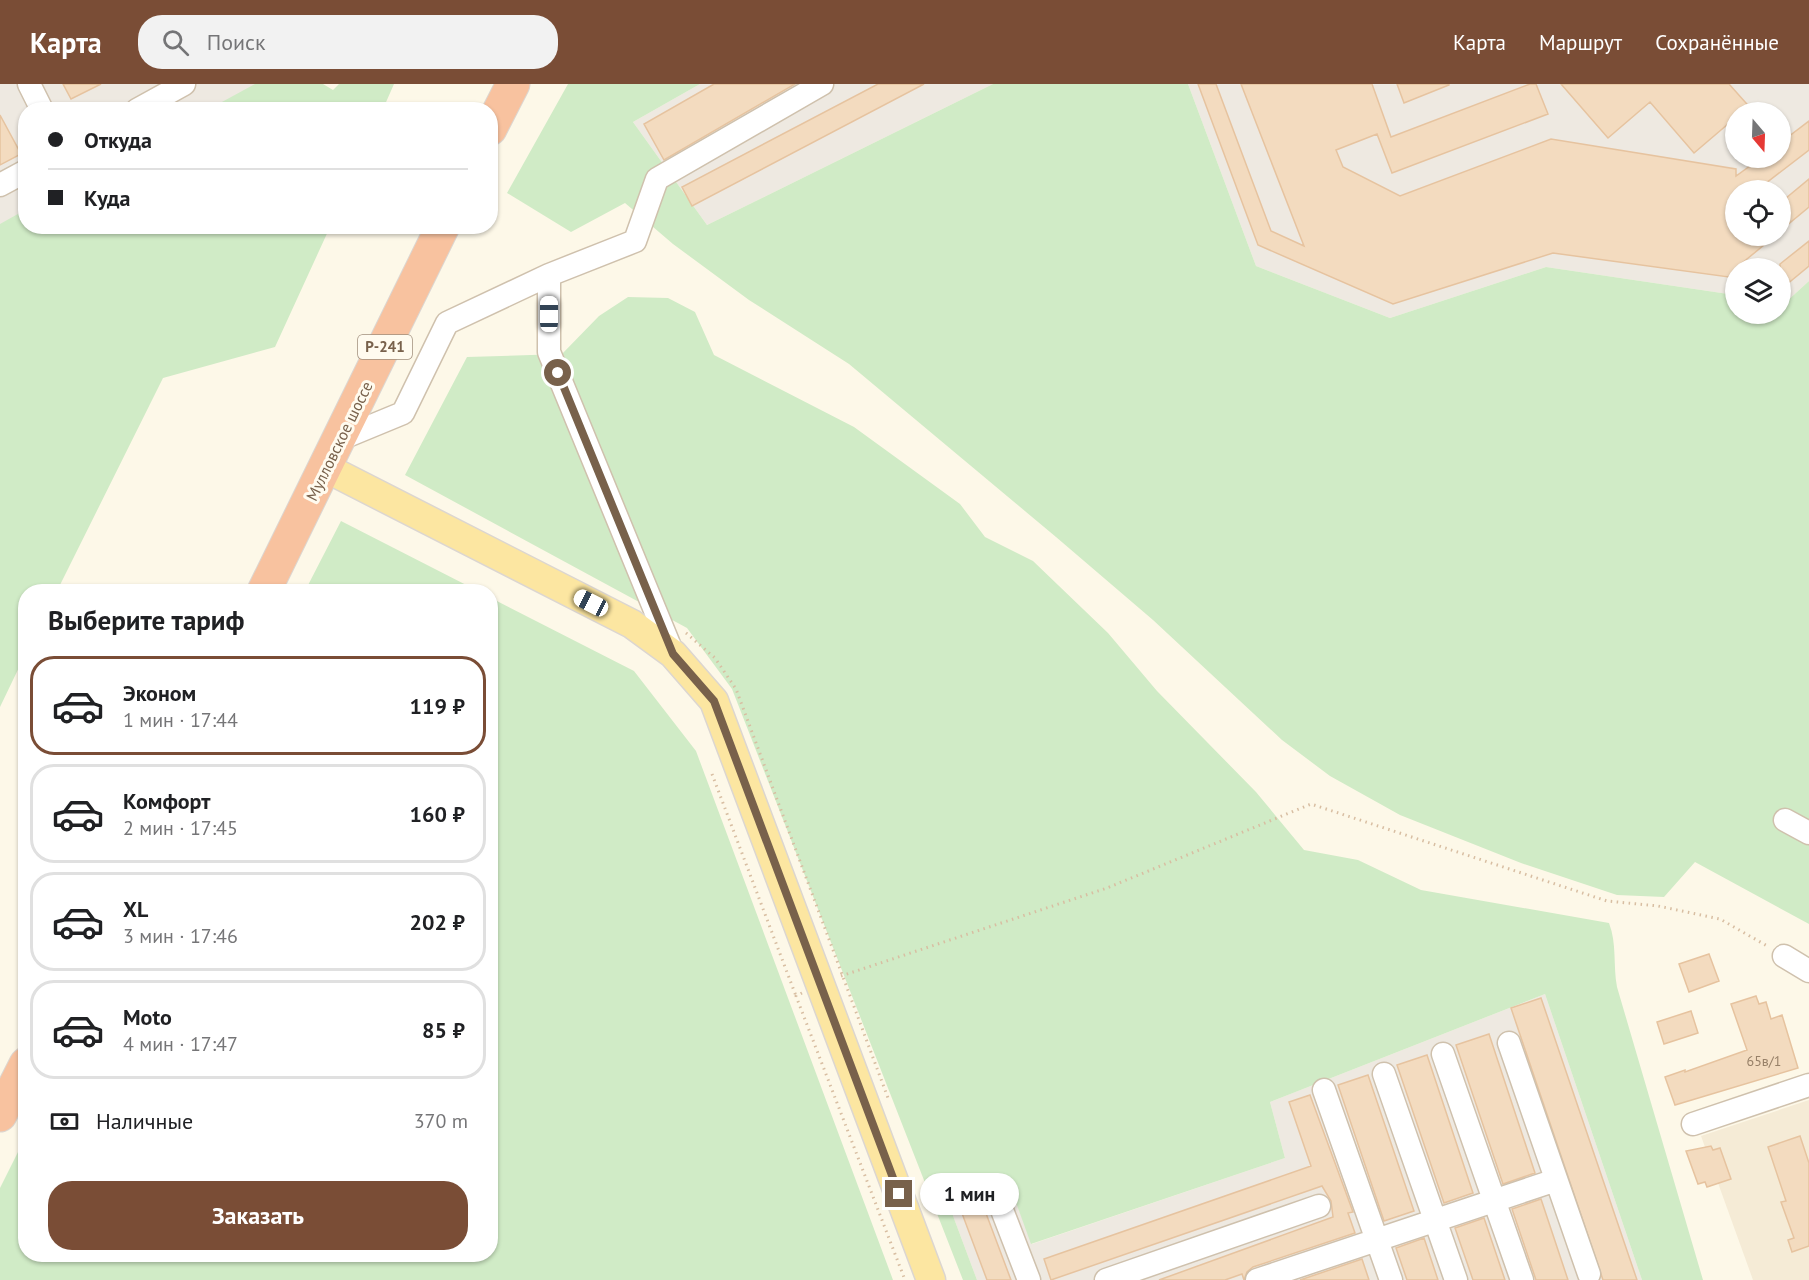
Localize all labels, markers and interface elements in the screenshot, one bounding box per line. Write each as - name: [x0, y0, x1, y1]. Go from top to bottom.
- search box: [138, 15, 558, 69]
- text: Карта: [30, 24, 102, 61]
- icon: search: [159, 26, 192, 59]
- text: Поиск: [207, 28, 266, 56]
- text: Карта: [1453, 29, 1506, 56]
- text: Маршрут: [1539, 29, 1622, 56]
- text: Сохранённые: [1655, 29, 1779, 56]
- north arrow: [1725, 102, 1791, 168]
- map controls: [1725, 102, 1791, 324]
- text: Откуда: [84, 126, 152, 154]
- button: locate: [1725, 180, 1791, 246]
- text: Куда: [84, 184, 131, 212]
- button: layers: [1725, 258, 1791, 324]
- car: [540, 296, 558, 332]
- road number: Р-241: [358, 335, 412, 359]
- route start: [544, 359, 571, 386]
- street label: Мулловское шоссе: [301, 378, 377, 504]
- car: [571, 587, 611, 619]
- text: Выберите тариф: [48, 603, 244, 637]
- icon: car: [51, 679, 105, 733]
- text: Эконом: [123, 679, 196, 707]
- text: 119 ₽: [410, 692, 465, 720]
- text: 1 мин · 17:44: [123, 707, 238, 733]
- icon: car: [51, 787, 105, 841]
- text: Комфорт: [123, 787, 211, 815]
- text: 160 ₽: [410, 800, 465, 828]
- text: 2 мин · 17:45: [123, 815, 238, 841]
- icon: car: [51, 895, 105, 949]
- text: XL: [123, 895, 148, 923]
- text: 202 ₽: [410, 908, 465, 936]
- text: 3 мин · 17:46: [123, 923, 238, 949]
- icon: car: [51, 1003, 105, 1057]
- text: Moto: [123, 1003, 172, 1031]
- text: 85 ₽: [422, 1016, 465, 1044]
- text: 4 мин · 17:47: [123, 1031, 238, 1057]
- house number: 65в/1: [1747, 1052, 1781, 1070]
- icon: cash: [48, 1105, 81, 1138]
- text: Наличные: [96, 1107, 193, 1135]
- text: 370 m: [414, 1108, 468, 1134]
- callout: 1 мин: [920, 1173, 1019, 1215]
- route end: [885, 1180, 912, 1207]
- button: Заказать: [48, 1181, 468, 1250]
- text: 1 мин: [944, 1181, 995, 1207]

